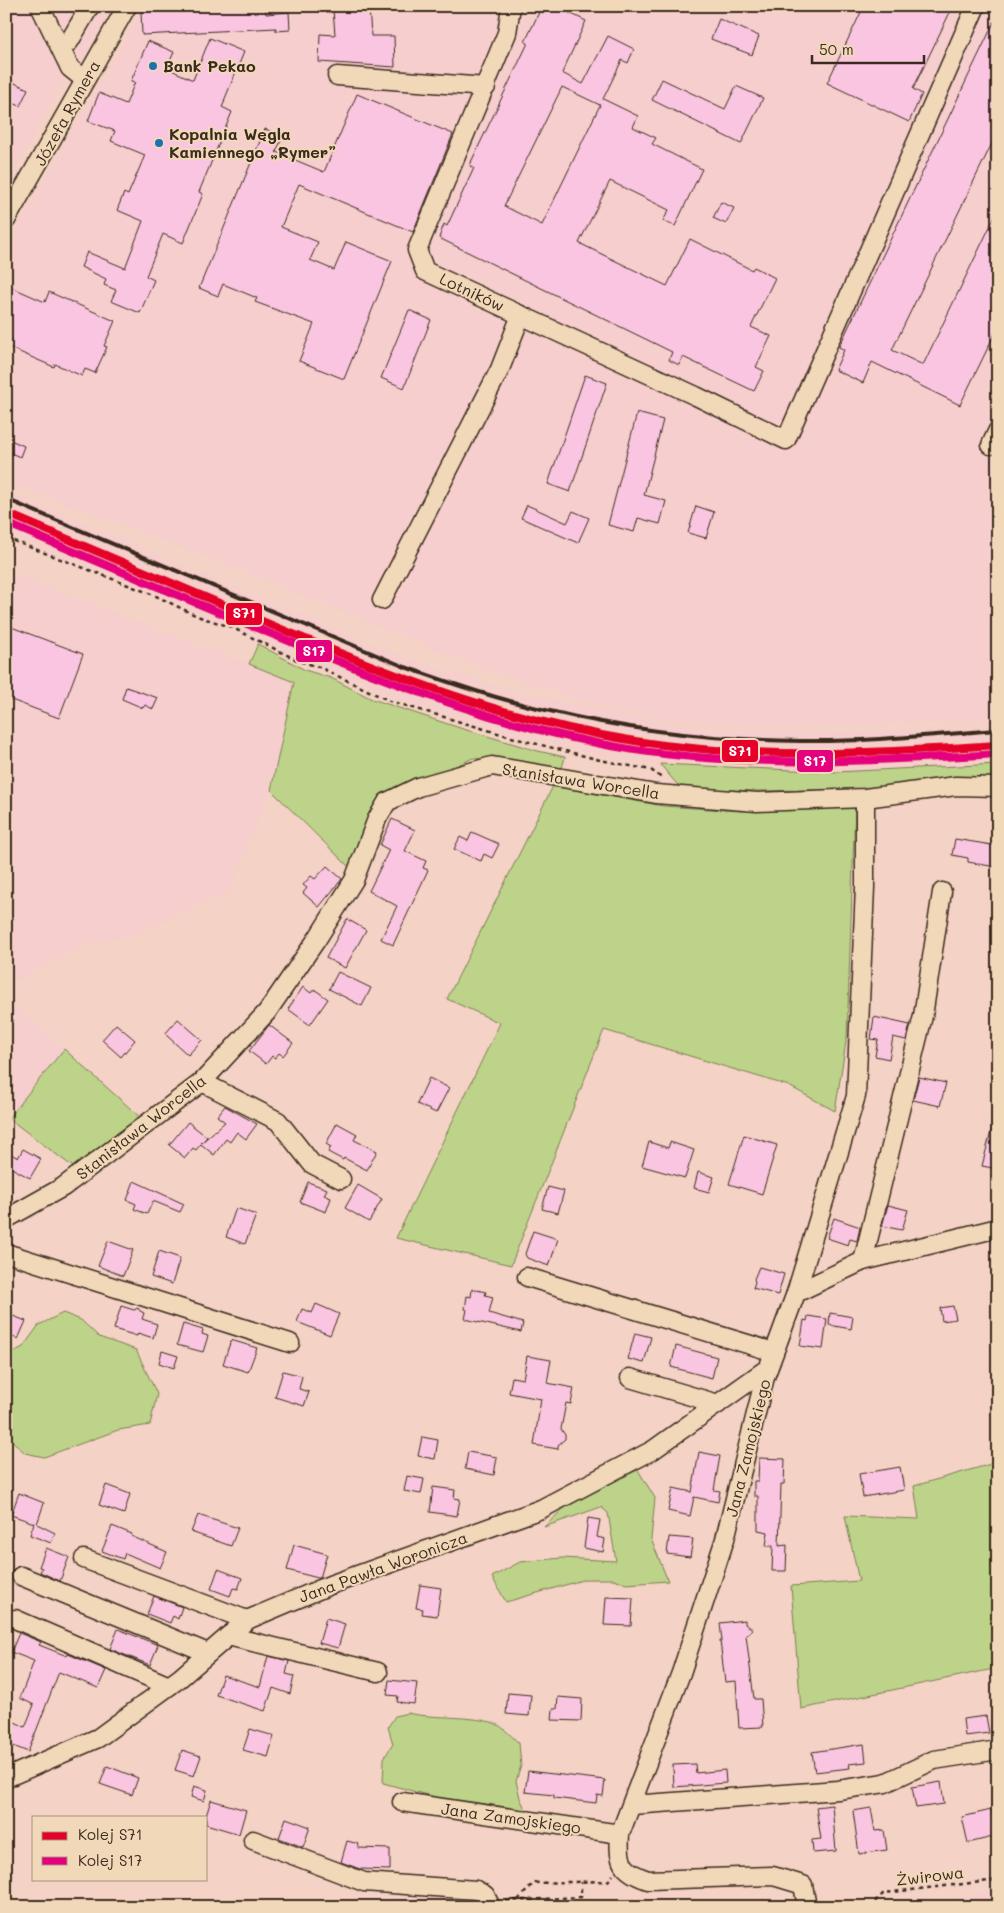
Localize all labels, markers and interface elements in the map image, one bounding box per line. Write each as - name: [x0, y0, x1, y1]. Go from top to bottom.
- scale bar: [812, 32, 924, 64]
- text: 50 m: [819, 39, 854, 59]
- place label: Bank Pekao: [163, 55, 256, 76]
- street label: Józefa Rymera: [29, 56, 104, 169]
- marker: Bank Pekao: [147, 60, 159, 72]
- place label: Kopalnia Węgla Kamiennego „Rymer”: [169, 123, 336, 162]
- marker: Kopalnia Węgla Kamiennego „Rymer”: [153, 137, 165, 149]
- street label: Lotników: [436, 267, 508, 316]
- line badge: S71: [225, 602, 263, 626]
- text: S71: [233, 603, 255, 622]
- line badge: S17: [295, 639, 333, 663]
- text: S17: [303, 641, 326, 660]
- line badge: S71: [721, 739, 759, 763]
- text: S71: [729, 741, 751, 760]
- line badge: S17: [796, 749, 834, 773]
- text: S17: [804, 751, 827, 770]
- street label: Stanisława Worcella: [501, 758, 661, 803]
- street label: Stanisława Worcella: [72, 1069, 210, 1184]
- street label: Jana Zamojskiego: [720, 1377, 775, 1519]
- street label: Jana Pawła Woronicza: [296, 1526, 470, 1607]
- street label: Jana Zamojskiego: [440, 1797, 582, 1838]
- legend: [32, 1816, 208, 1880]
- text: Kolej S71: [78, 1824, 142, 1844]
- text: Kolej S17: [78, 1850, 142, 1870]
- street label: Żwirowa: [895, 1861, 965, 1890]

